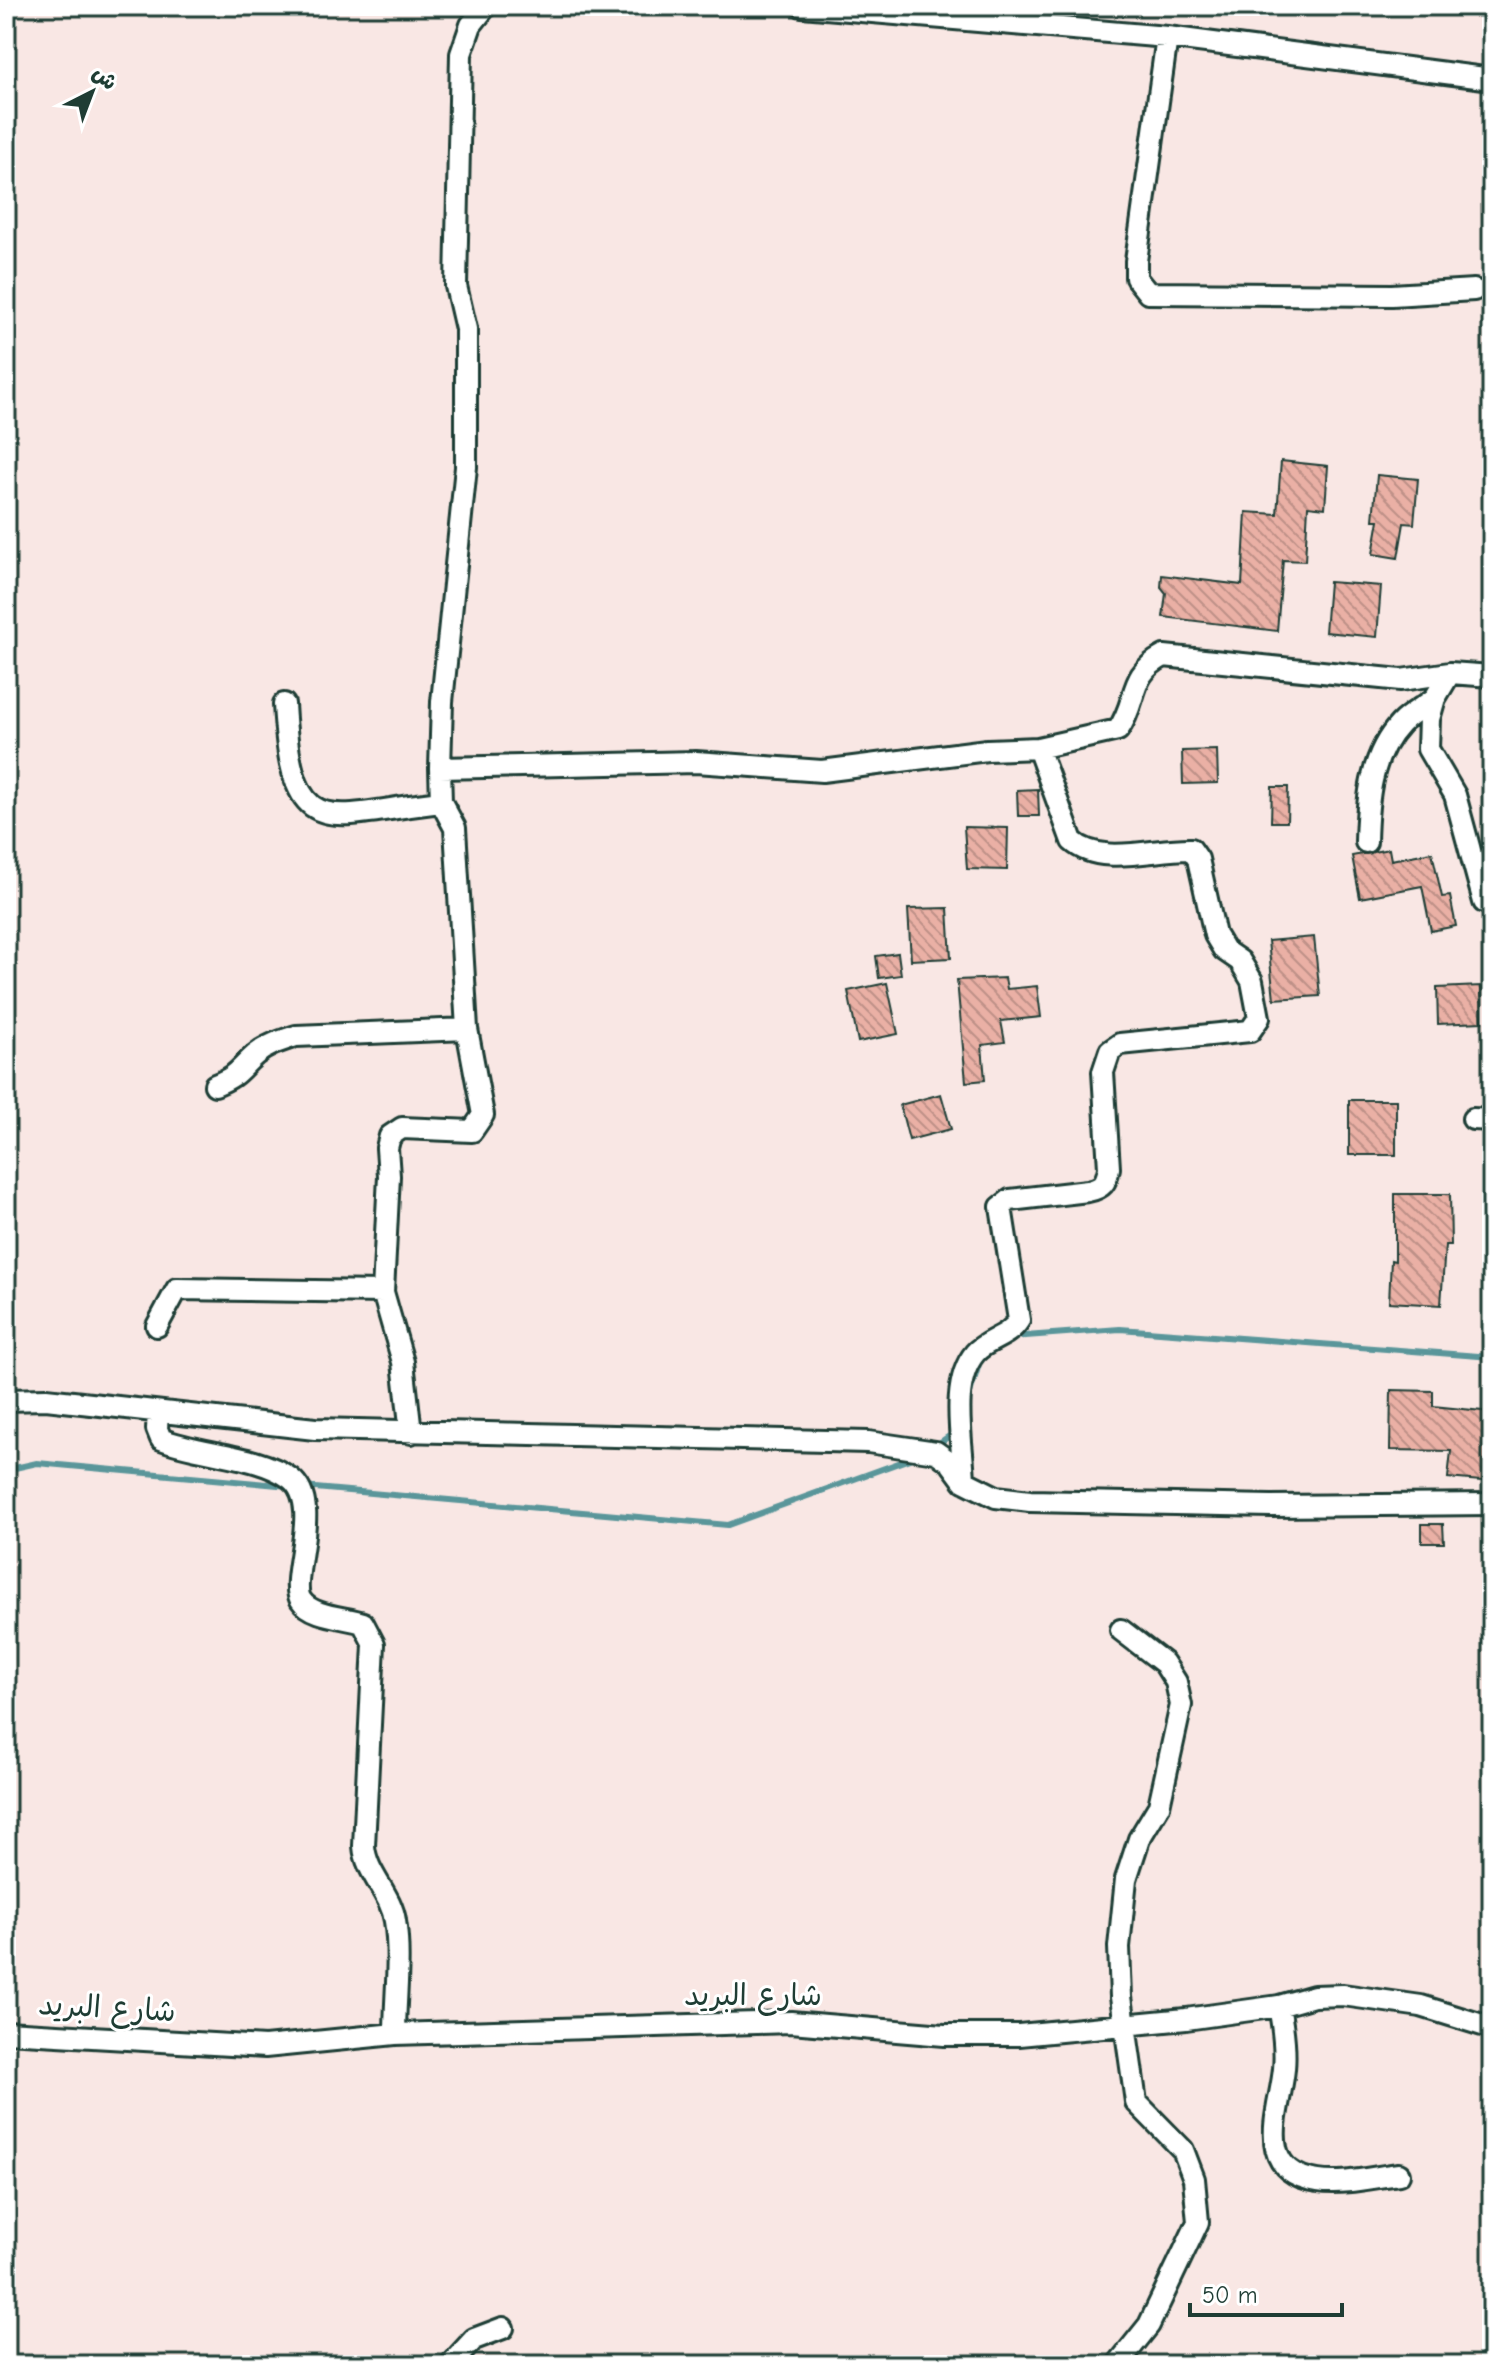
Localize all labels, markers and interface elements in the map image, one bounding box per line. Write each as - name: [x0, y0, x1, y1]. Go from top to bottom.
- north arrow: [52, 52, 132, 132]
- text: ش: [87, 60, 122, 96]
- street label: شارع البريد: [684, 1978, 822, 2016]
- street label: شارع البريد: [37, 1987, 177, 2032]
- scale bar: [1190, 2267, 1342, 2317]
- text: 50 m: [1202, 2281, 1258, 2309]

